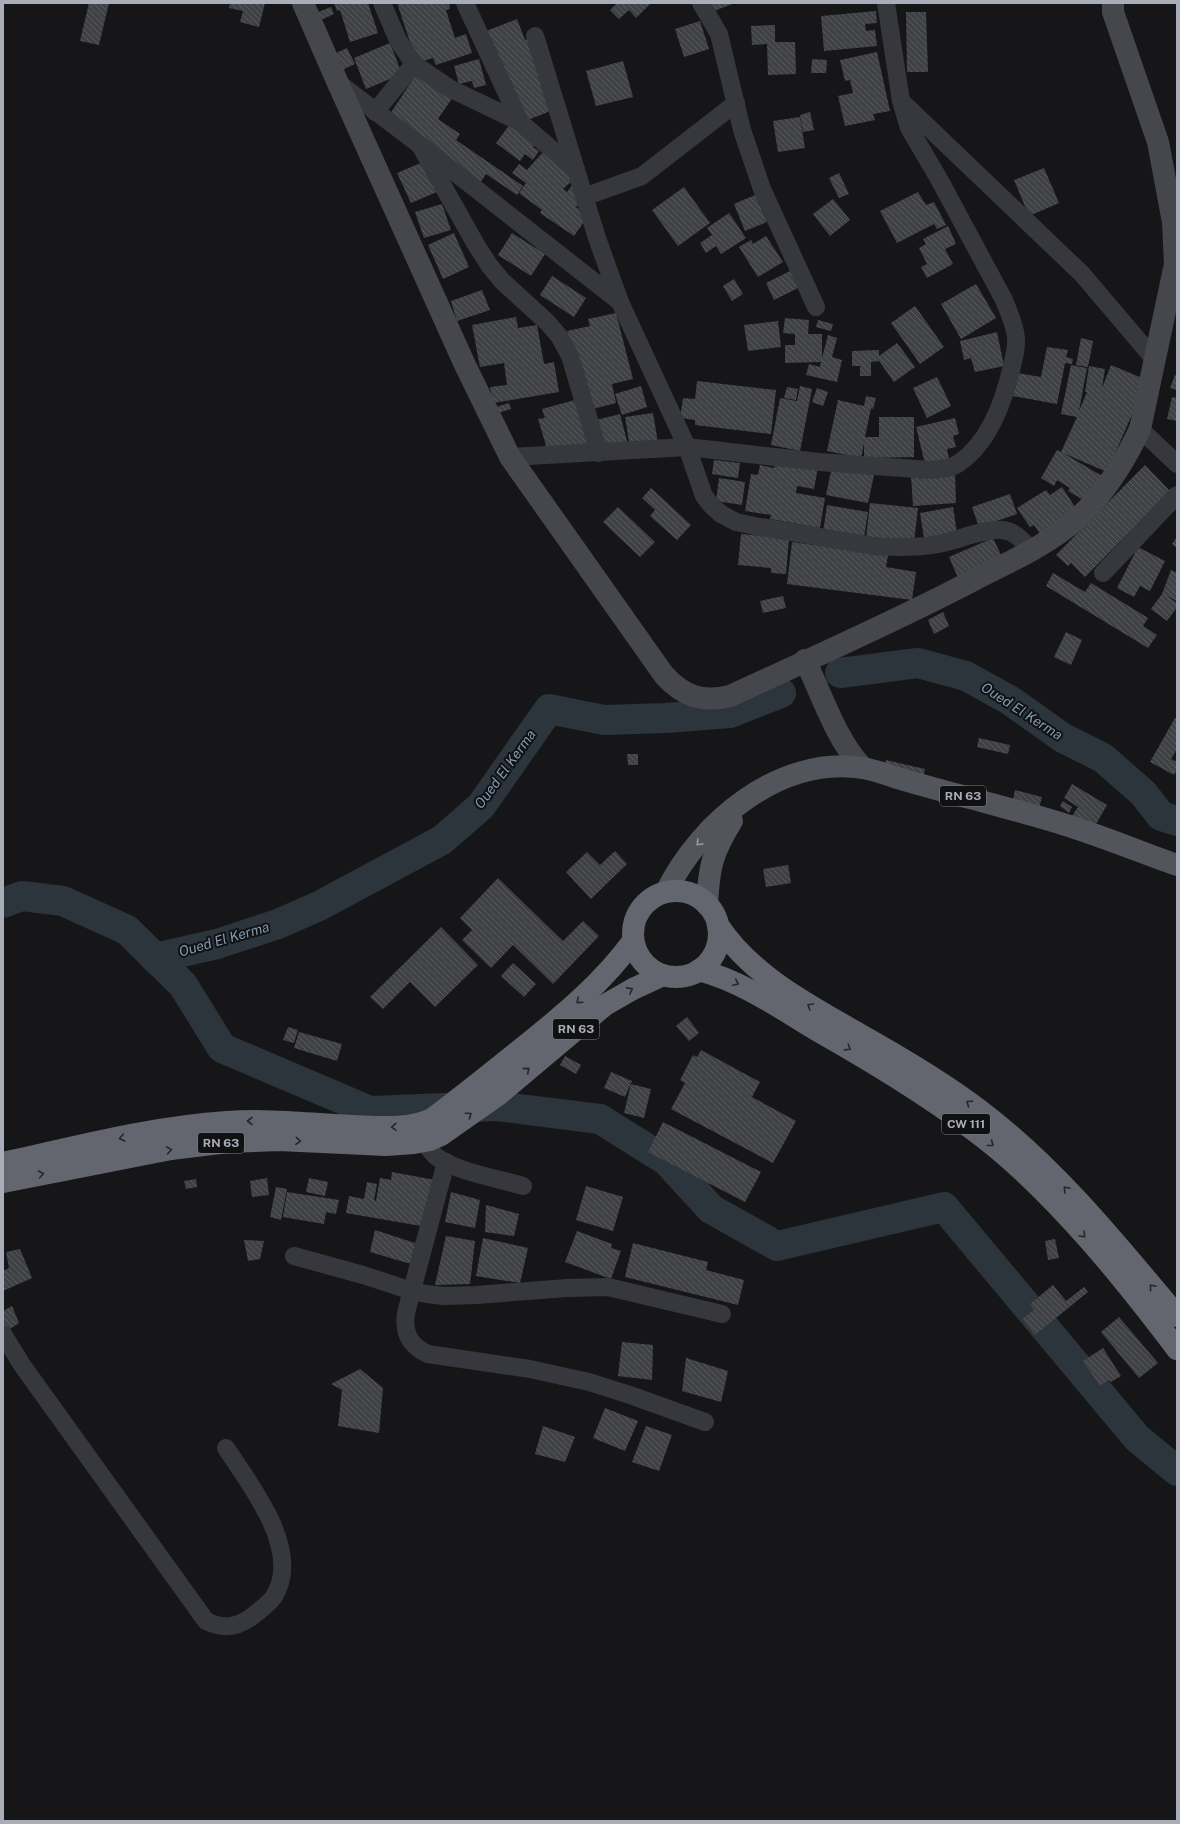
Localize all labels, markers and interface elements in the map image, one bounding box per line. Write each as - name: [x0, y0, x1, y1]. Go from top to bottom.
- water label: Oued El Kerma: [978, 679, 1066, 743]
- water label: Oued El Kerma: [471, 727, 539, 811]
- road number: RN 63: [940, 786, 986, 806]
- one-way arrow: [697, 838, 704, 846]
- water label: Oued El Kerma: [177, 918, 271, 960]
- one-way arrow: [731, 978, 739, 986]
- one-way arrow: [626, 988, 633, 995]
- one-way arrow: [576, 996, 584, 1003]
- one-way arrow: [807, 1003, 814, 1010]
- road number: RN 63: [553, 1019, 599, 1039]
- one-way arrow: [844, 1044, 851, 1051]
- one-way arrow: [523, 1067, 530, 1074]
- one-way arrow: [966, 1100, 973, 1108]
- one-way arrow: [465, 1113, 472, 1120]
- road number: CW 111: [942, 1114, 990, 1134]
- one-way arrow: [247, 1117, 253, 1125]
- one-way arrow: [391, 1122, 397, 1131]
- one-way arrow: [118, 1133, 125, 1141]
- road number: RN 63: [198, 1133, 244, 1153]
- one-way arrow: [295, 1137, 301, 1145]
- one-way arrow: [986, 1139, 993, 1146]
- one-way arrow: [166, 1146, 172, 1155]
- one-way arrow: [38, 1171, 44, 1179]
- one-way arrow: [1064, 1186, 1071, 1194]
- one-way arrow: [1078, 1230, 1086, 1238]
- one-way arrow: [1149, 1284, 1156, 1291]

